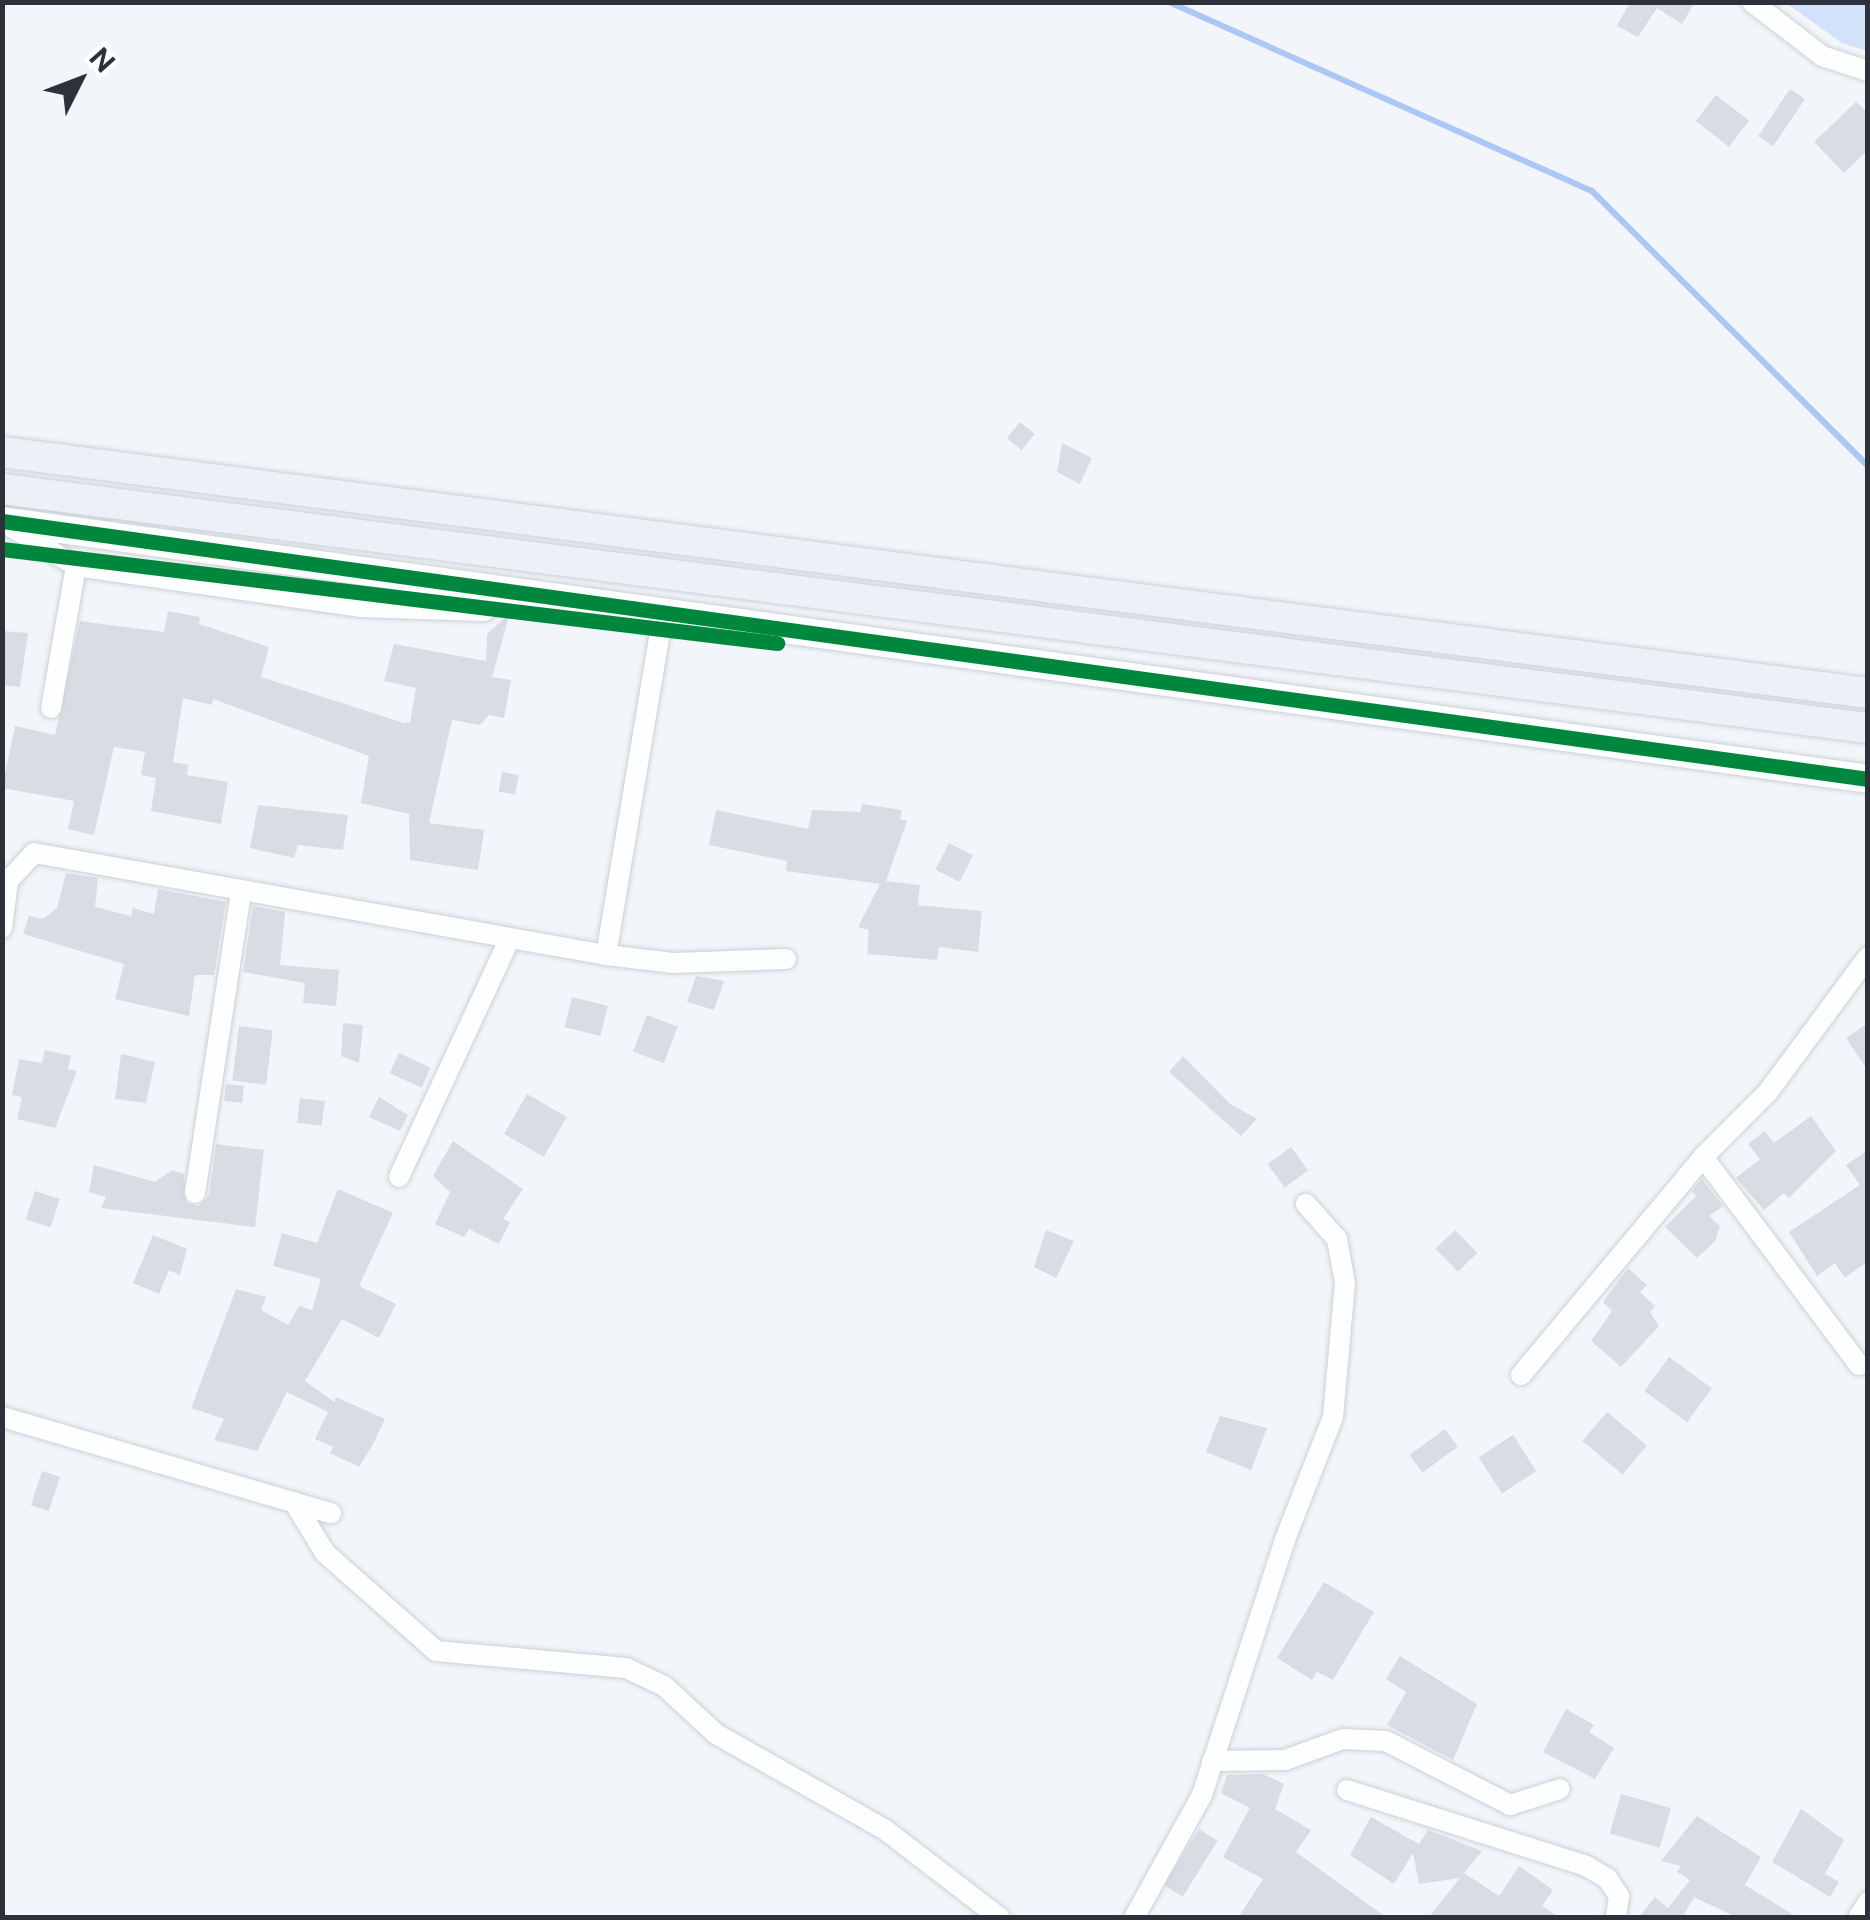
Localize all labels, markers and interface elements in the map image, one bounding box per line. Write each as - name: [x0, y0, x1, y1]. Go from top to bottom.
- north arrow: [30, 30, 130, 130]
- text: N: [83, 40, 122, 79]

